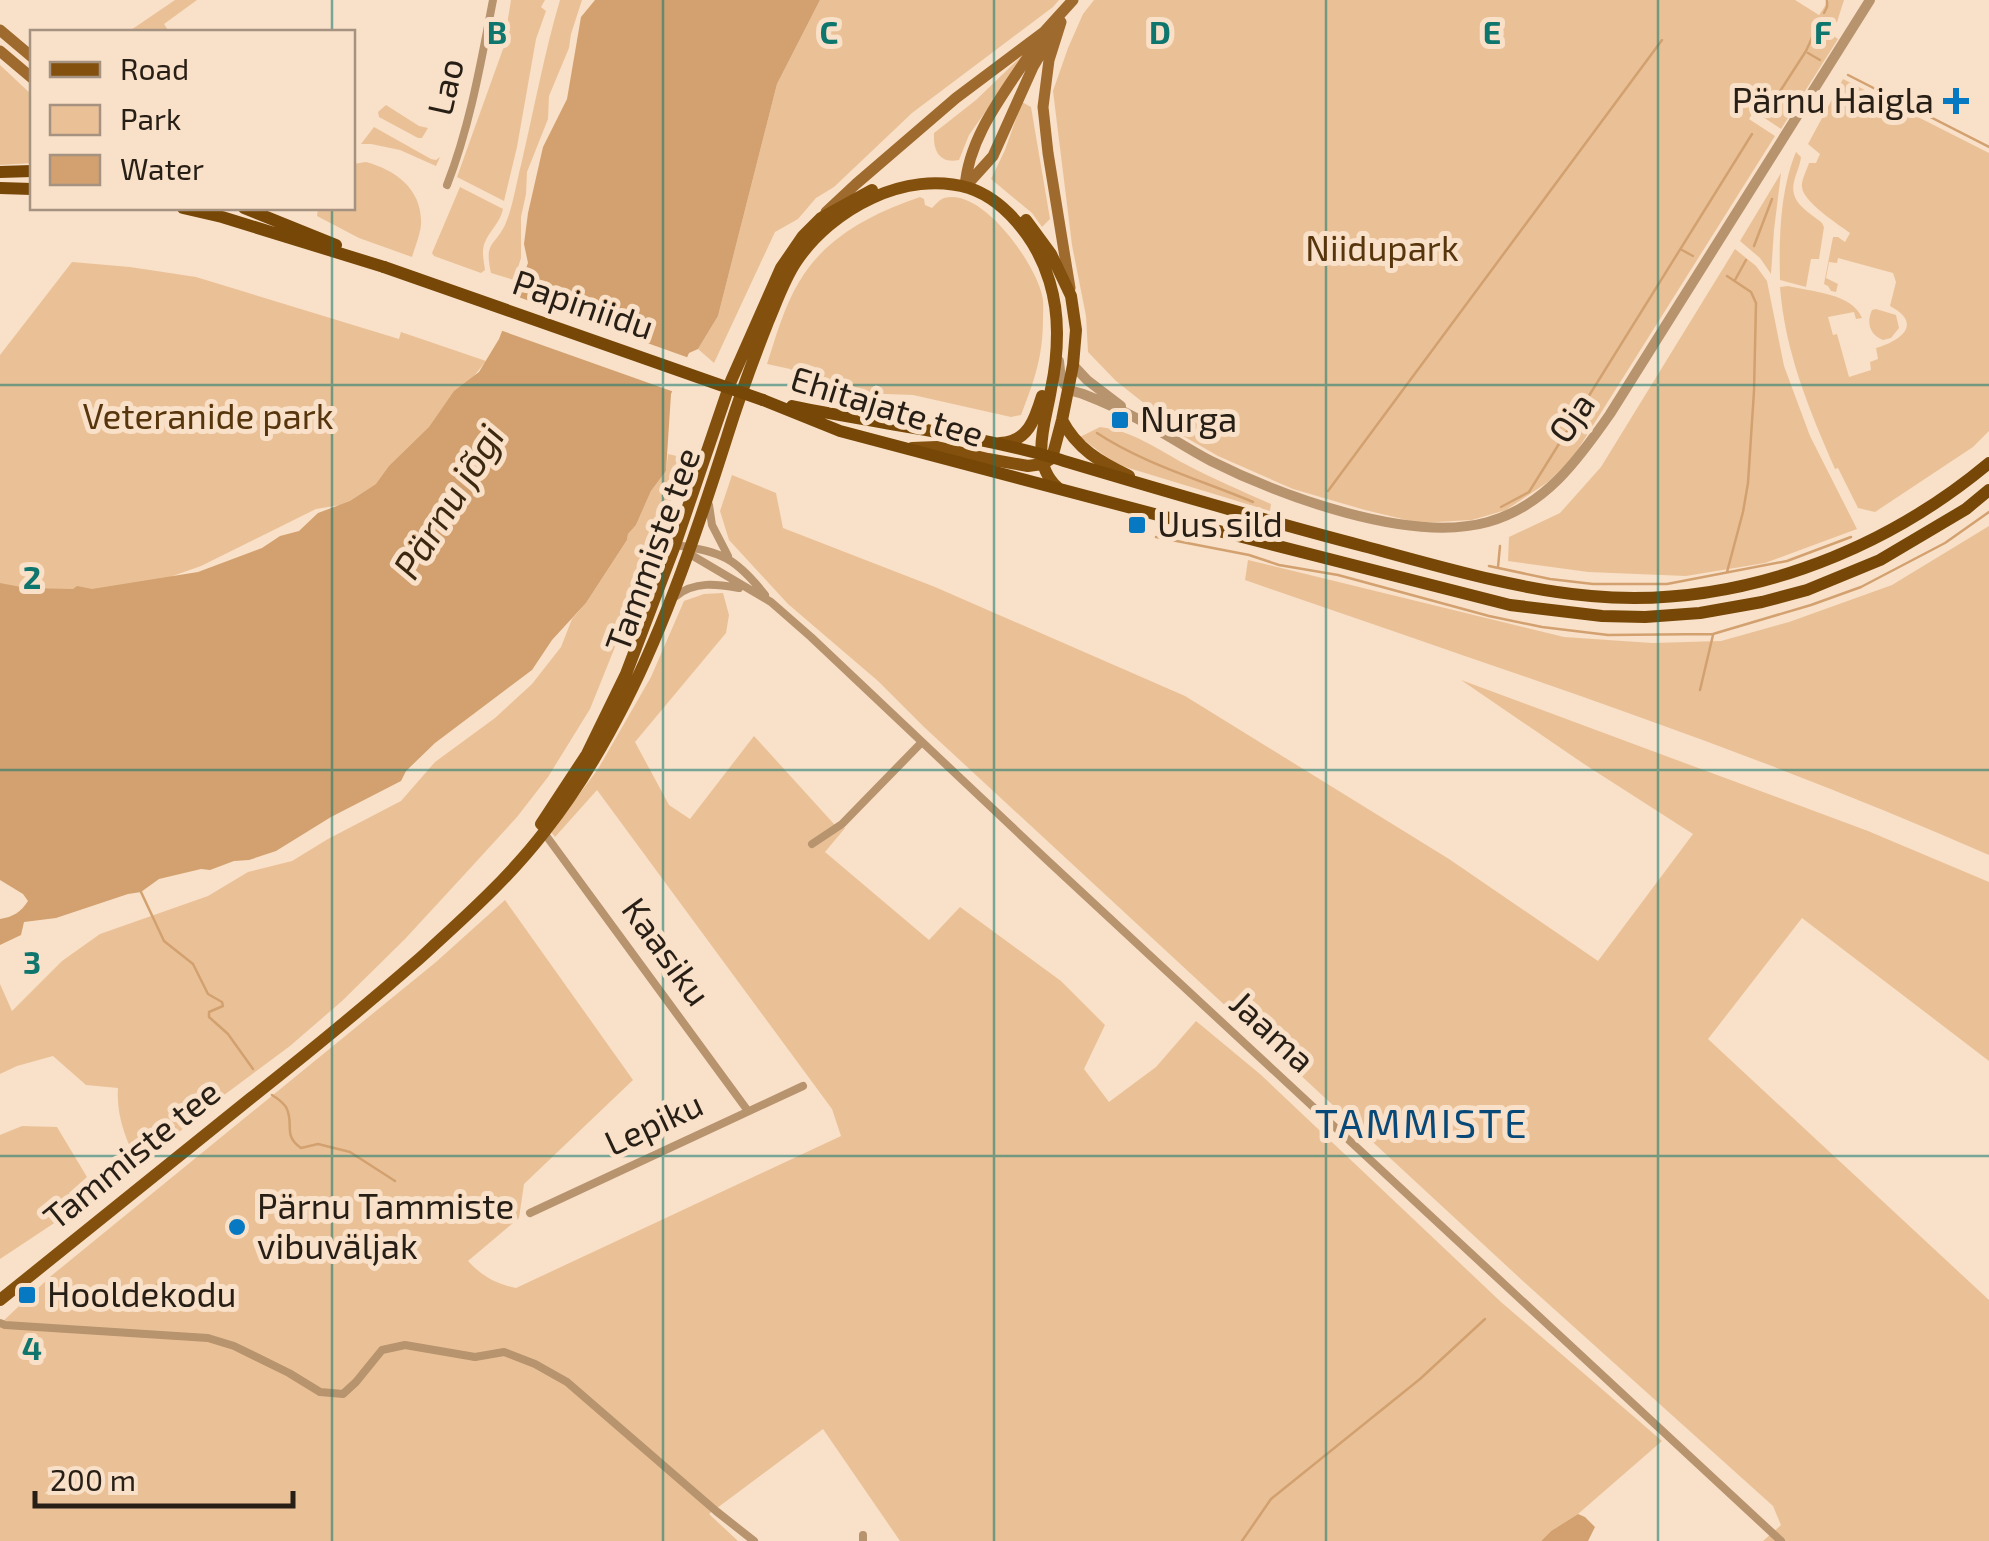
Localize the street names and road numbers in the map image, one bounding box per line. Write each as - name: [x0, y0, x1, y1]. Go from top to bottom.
- street label: Lao: [417, 54, 471, 119]
- street label: Papiniidu: [508, 259, 660, 347]
- street label: Ehitajate tee: [786, 356, 989, 454]
- street label: Oja: [1538, 384, 1602, 450]
- street label: Tammiste tee: [595, 441, 707, 657]
- street label: Kaasiku: [614, 889, 721, 1013]
- street label: Jaama: [1222, 981, 1324, 1080]
- street label: Tammiste tee: [34, 1070, 227, 1237]
- street label: Lepiku: [597, 1081, 709, 1163]

